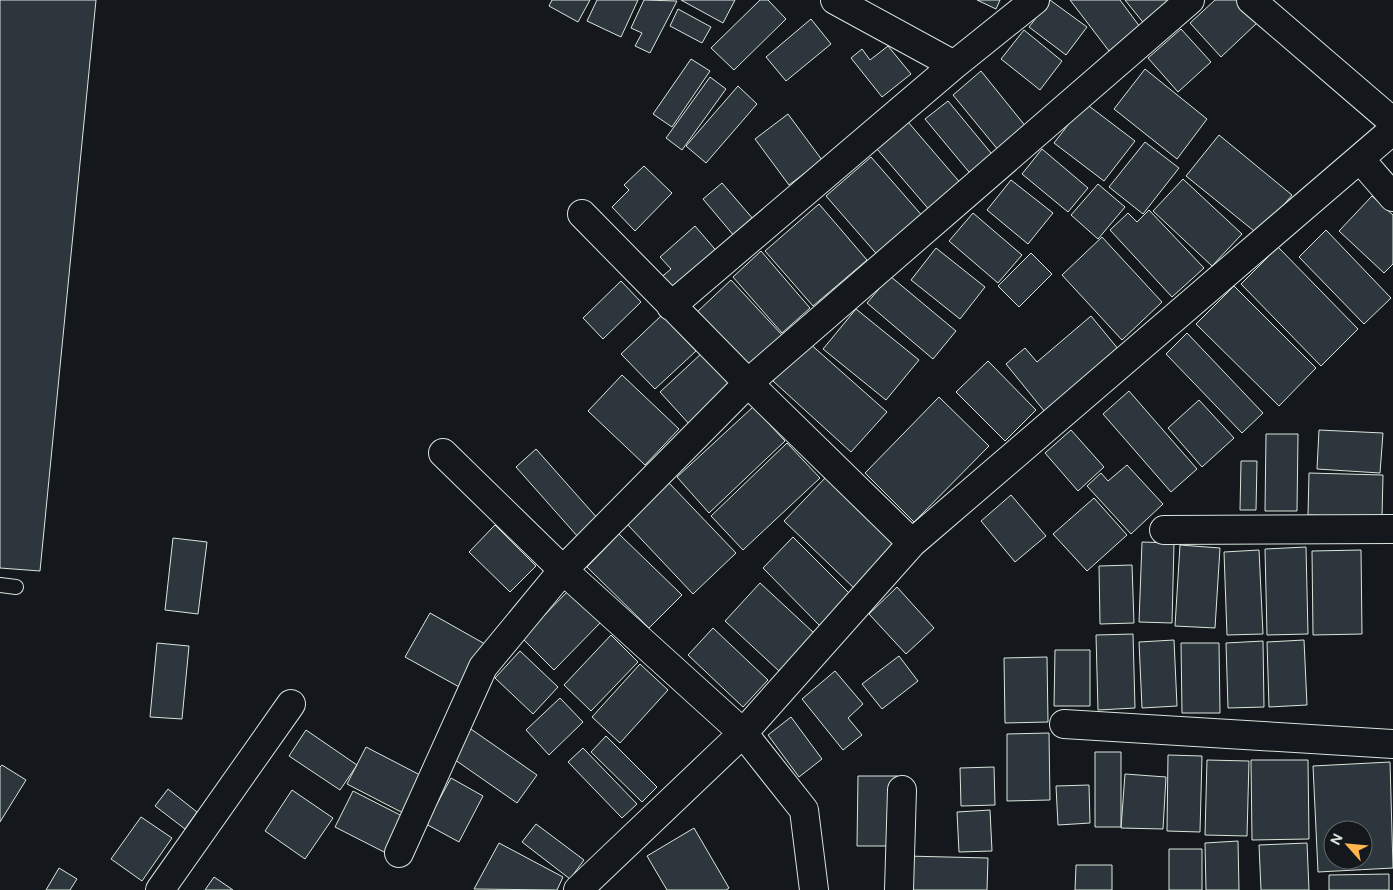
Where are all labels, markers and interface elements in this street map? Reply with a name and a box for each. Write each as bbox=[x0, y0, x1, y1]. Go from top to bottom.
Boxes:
north arrow bbox=[1323, 820, 1373, 870]
text: N bbox=[1326, 830, 1347, 848]

